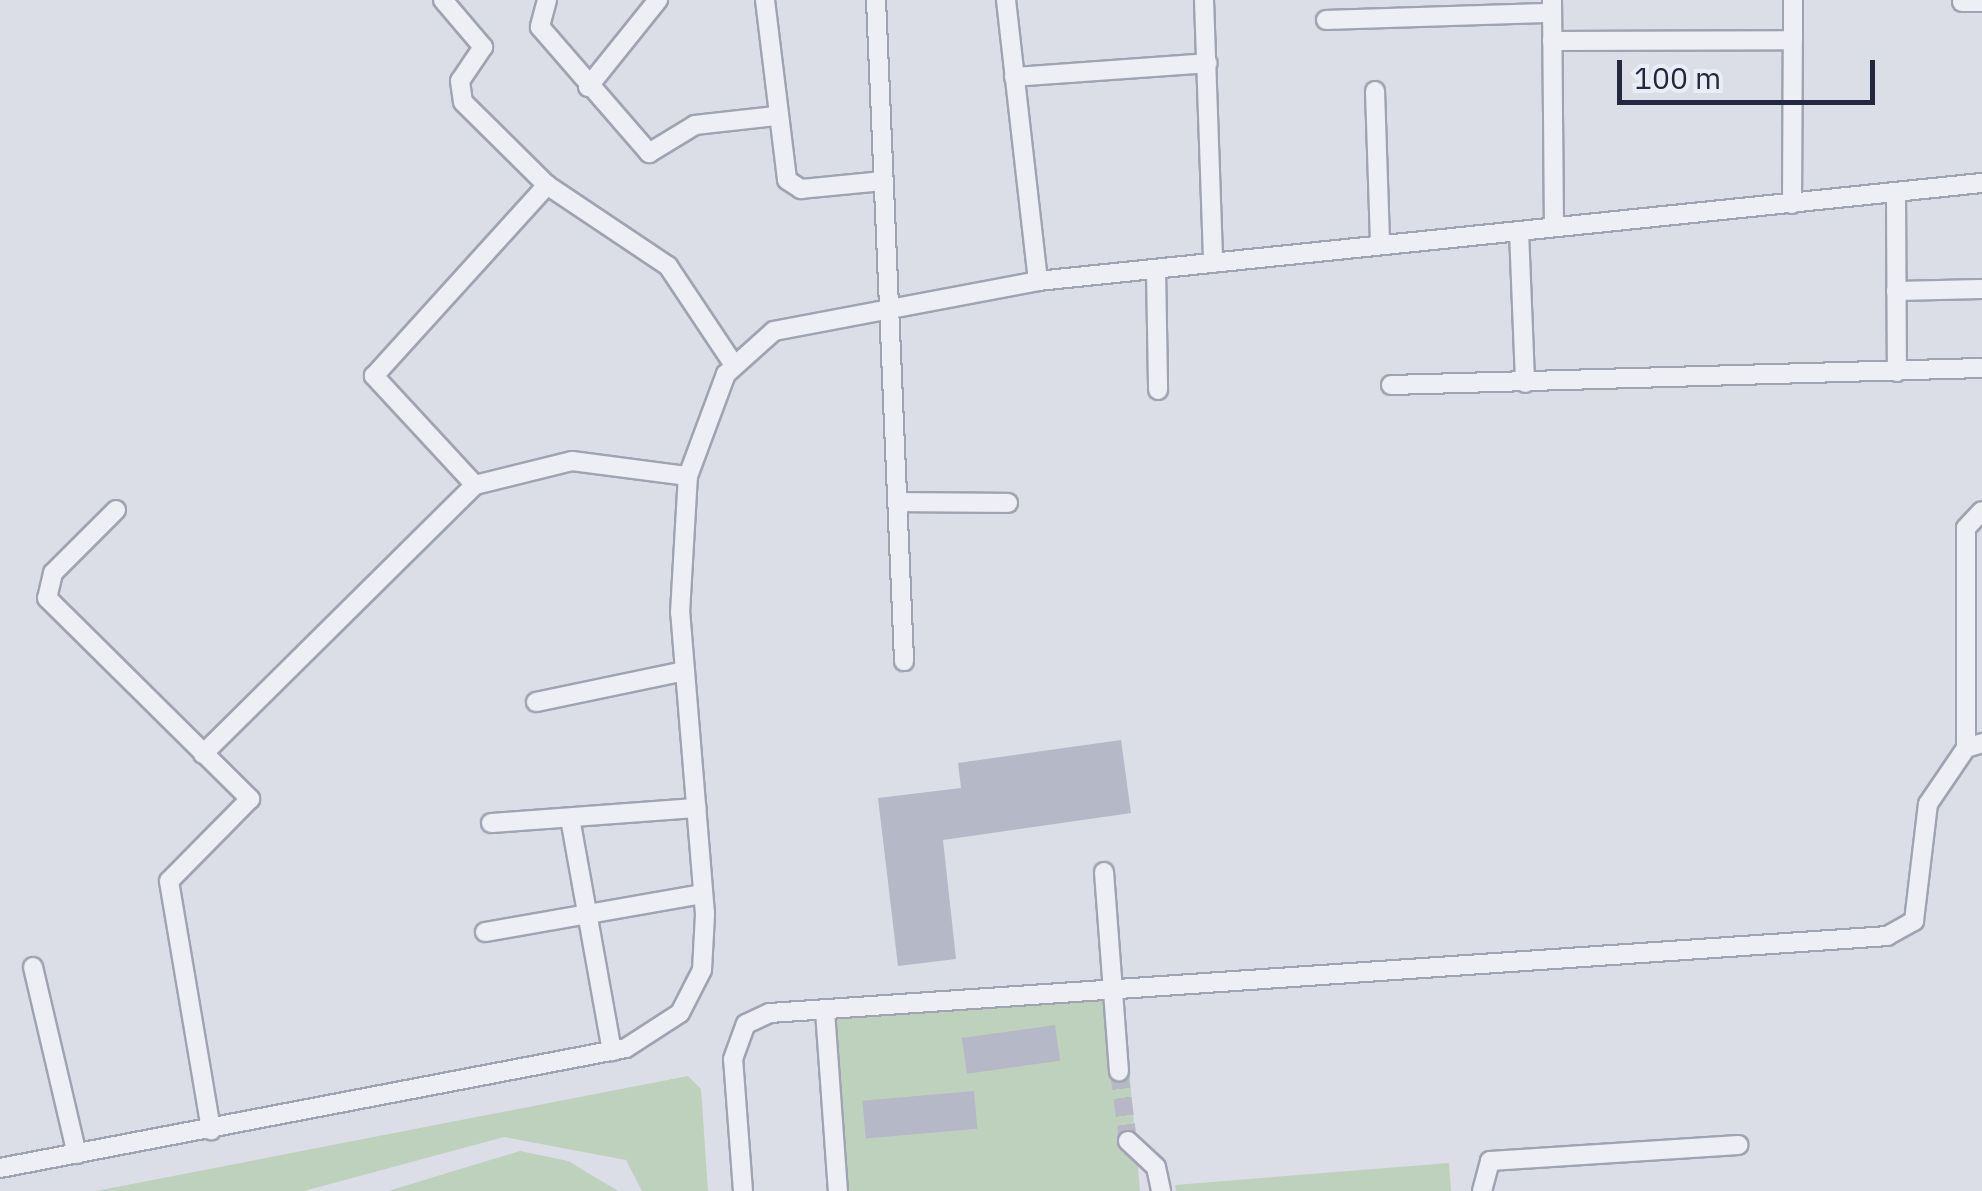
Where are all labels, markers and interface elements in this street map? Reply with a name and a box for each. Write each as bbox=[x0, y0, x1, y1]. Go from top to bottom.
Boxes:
scale bar bbox=[1622, 40, 1880, 102]
text: 100 m bbox=[1634, 58, 1721, 97]

